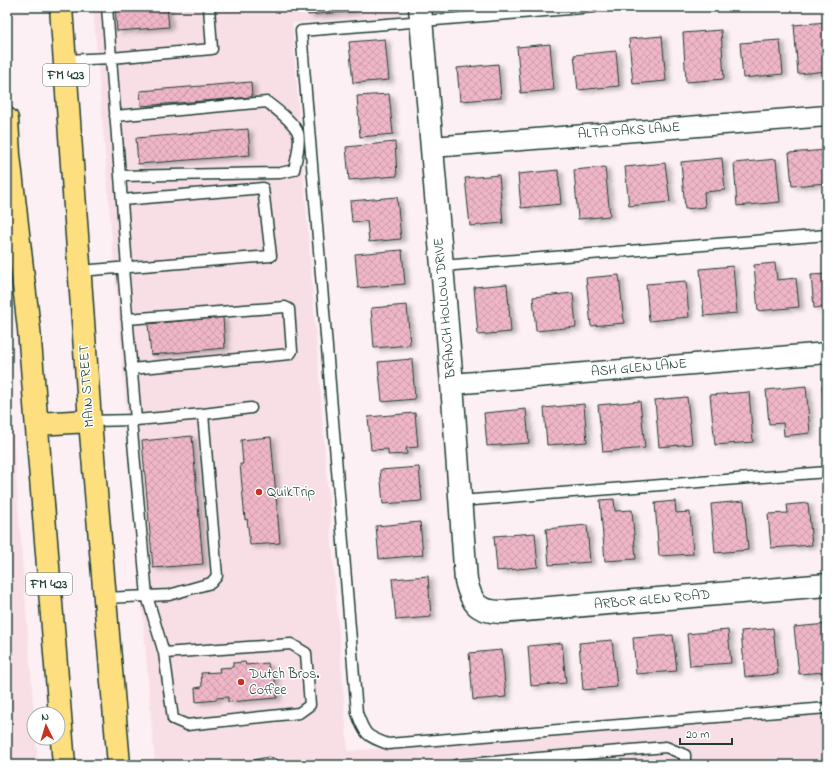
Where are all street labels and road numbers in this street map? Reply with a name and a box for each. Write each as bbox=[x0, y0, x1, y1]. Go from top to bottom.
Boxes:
road number: FM 423 bbox=[43, 64, 89, 86]
street label: ALTA OAKS LANE bbox=[577, 117, 681, 145]
street label: BRANCH HOLLOW DRIVE bbox=[428, 237, 462, 380]
street label: MAIN STREET bbox=[74, 344, 100, 428]
street label: ASH GLEN LANE bbox=[590, 353, 688, 383]
road number: FM 423 bbox=[26, 573, 72, 595]
street label: ARBOR GLEN ROAD bbox=[593, 584, 711, 616]

